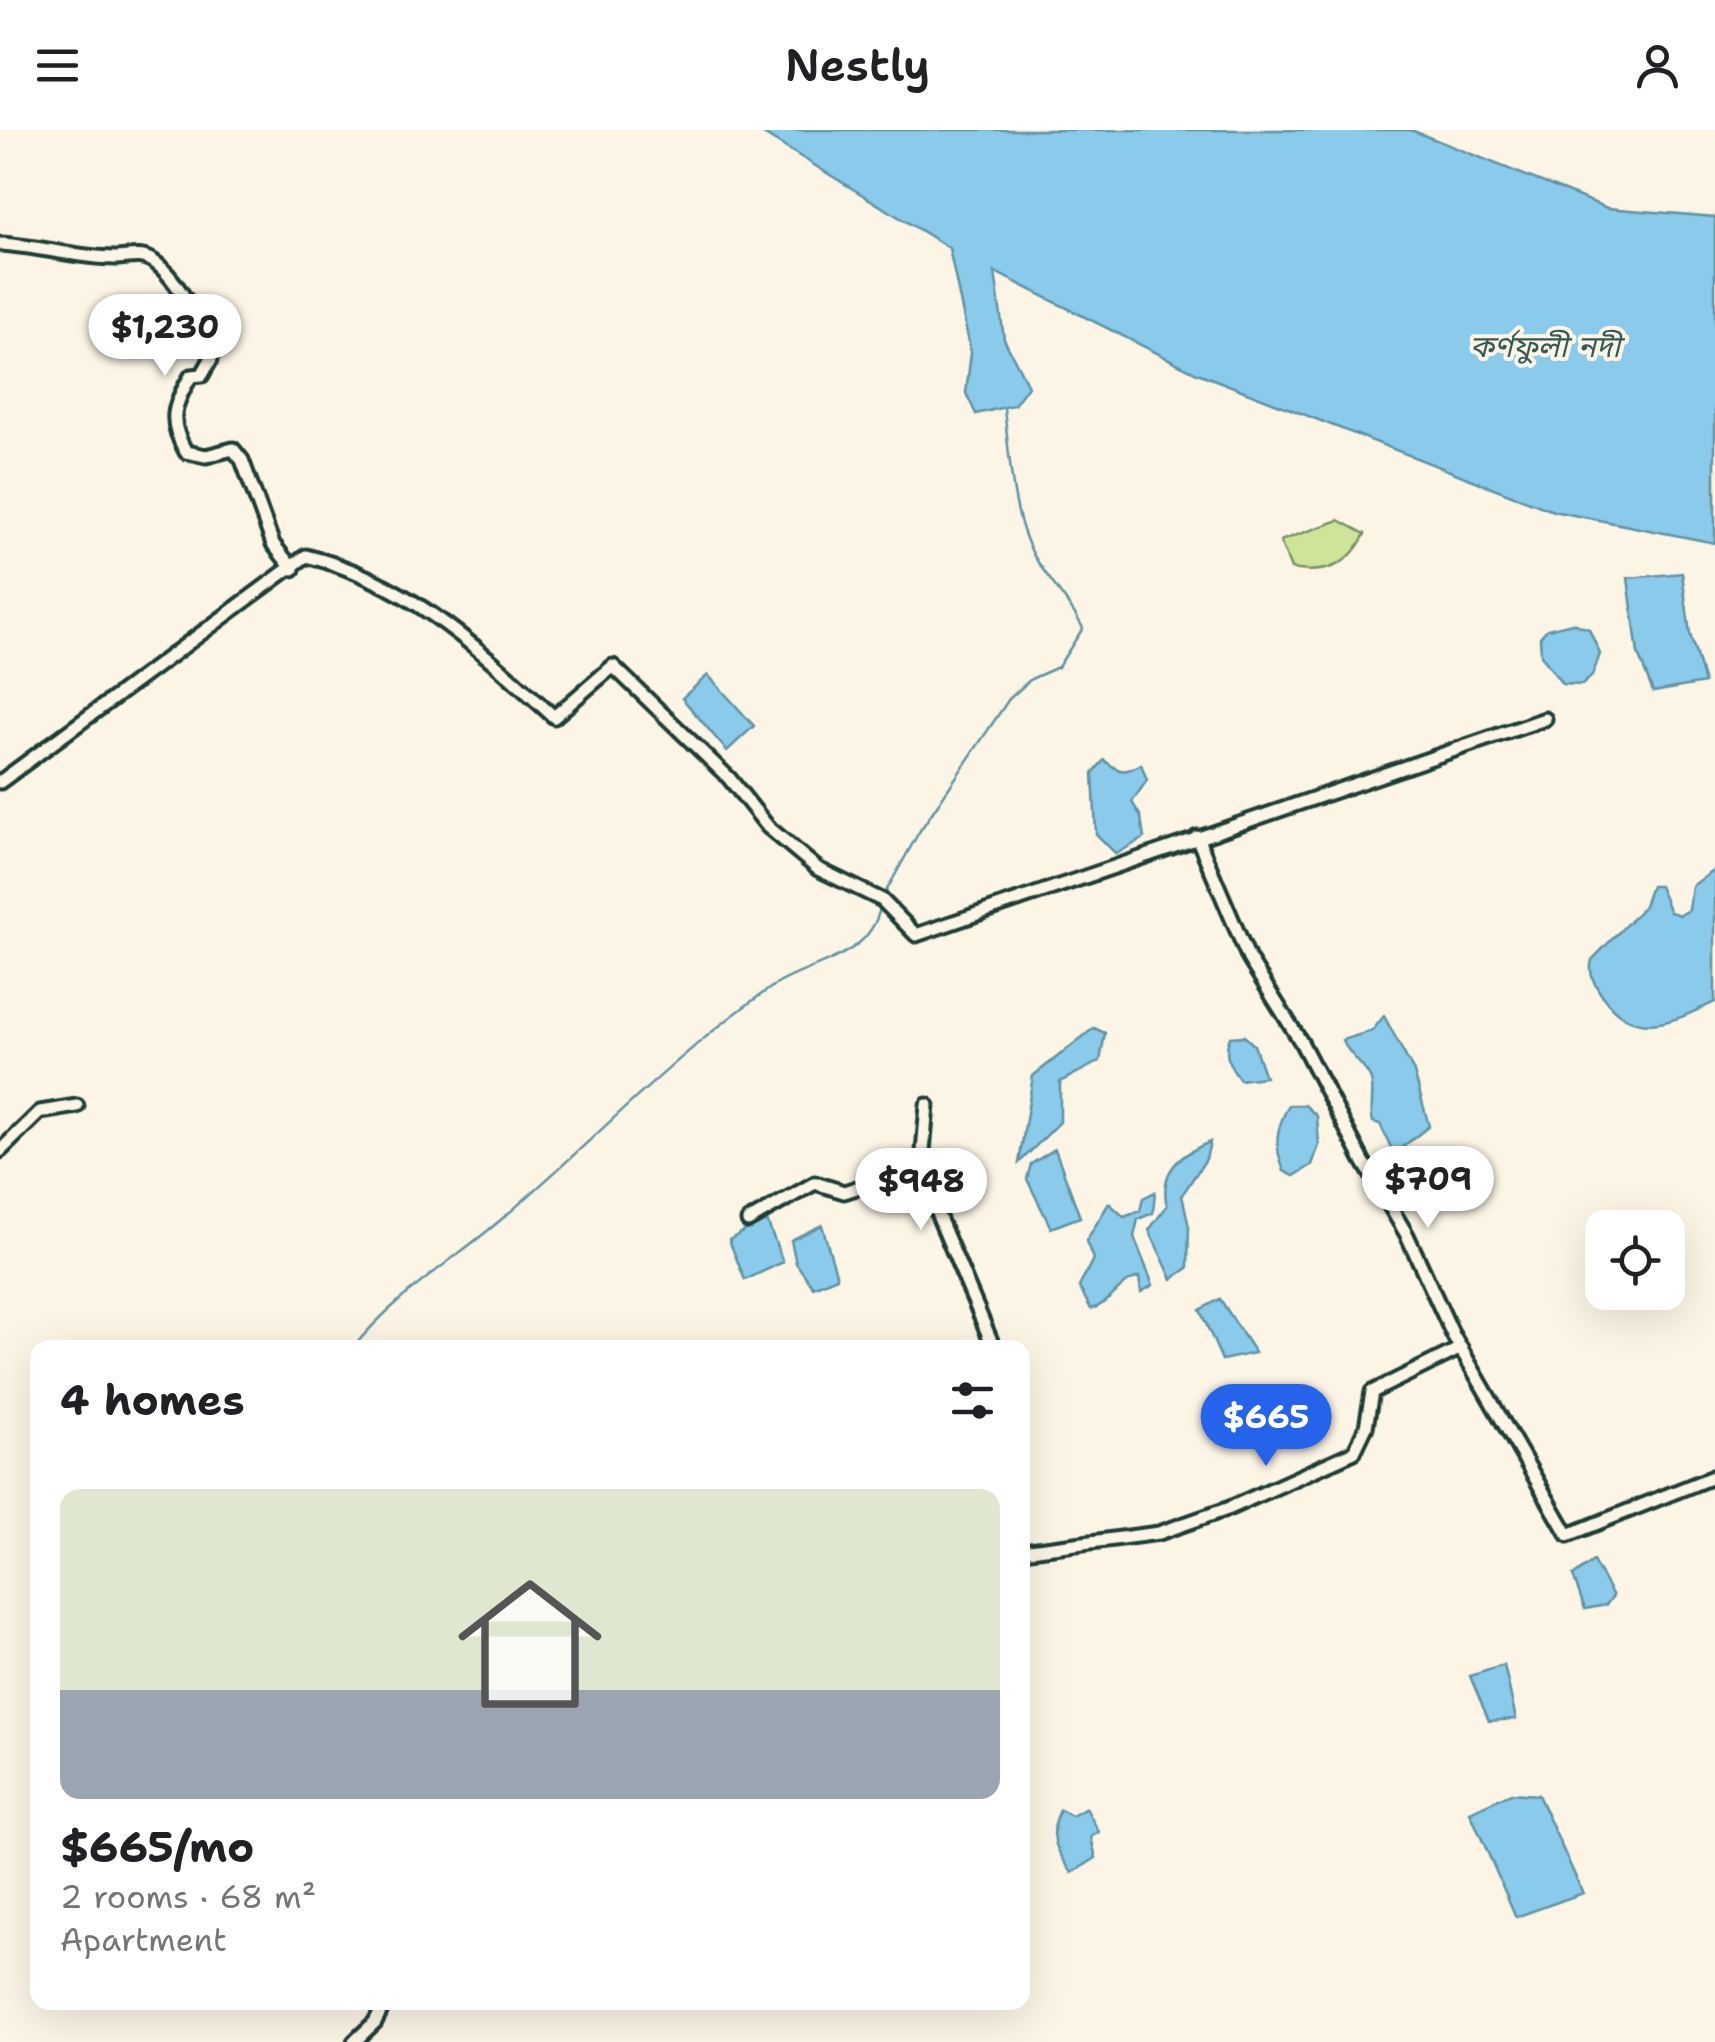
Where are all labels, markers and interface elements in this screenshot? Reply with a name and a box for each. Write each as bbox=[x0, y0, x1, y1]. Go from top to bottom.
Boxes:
text: Nestly bbox=[785, 35, 930, 95]
icon: menu bbox=[30, 38, 85, 93]
icon: person bbox=[1630, 38, 1685, 93]
pin: $1,230 bbox=[84, 294, 246, 379]
text: $1,230 bbox=[110, 305, 220, 348]
water label: কর্ণফুলী নদী bbox=[1470, 326, 1625, 367]
pin: $709 bbox=[1369, 1146, 1487, 1231]
pin: $948 bbox=[862, 1148, 980, 1233]
text: $709 bbox=[1384, 1157, 1472, 1200]
text: $948 bbox=[877, 1159, 965, 1202]
map controls bbox=[1585, 1210, 1685, 1310]
button: locate bbox=[1585, 1210, 1685, 1310]
text: 4 homes bbox=[60, 1372, 245, 1428]
icon: filters bbox=[945, 1373, 1000, 1428]
pin: $665 bbox=[1207, 1384, 1325, 1469]
text: $665 bbox=[1223, 1395, 1309, 1438]
icon: home bbox=[440, 1554, 620, 1734]
text: $665/mo bbox=[60, 1819, 254, 1875]
text: 2 rooms · 68 m² bbox=[60, 1875, 316, 1918]
text: Apartment bbox=[60, 1918, 227, 1961]

